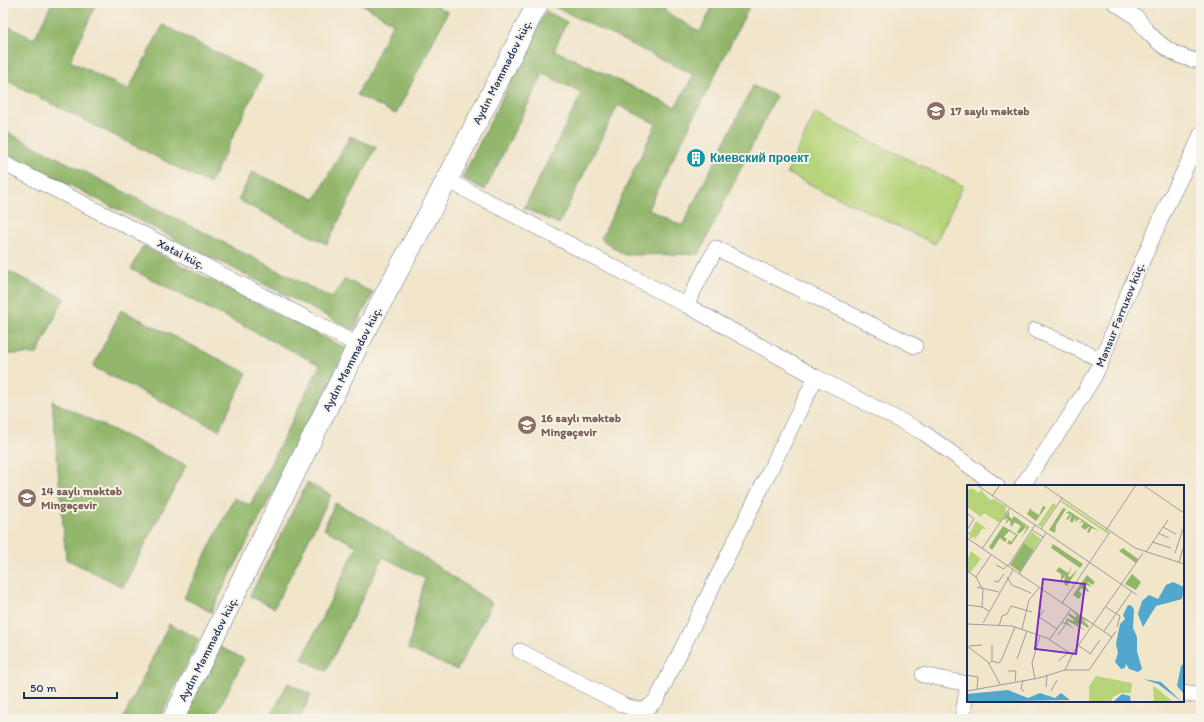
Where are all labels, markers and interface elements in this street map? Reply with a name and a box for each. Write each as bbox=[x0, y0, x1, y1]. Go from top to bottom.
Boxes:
street label: Aydın Məmmədov küç. bbox=[469, 17, 535, 127]
school or university icon: 17 saylı məktəb bbox=[925, 100, 947, 122]
place label: 17 saylı məktəb bbox=[950, 104, 1030, 119]
building icon: Киевский проект bbox=[685, 147, 707, 169]
place label: Киевский проект bbox=[710, 151, 809, 165]
street label: Xətai küç. bbox=[155, 236, 207, 272]
street label: Mənsur Fərruxov küç. bbox=[1093, 261, 1147, 369]
street label: Aydın Məmmədov küç. bbox=[319, 304, 385, 414]
place label: 16 saylı məktəb Mingəçevir bbox=[541, 411, 621, 440]
school or university icon: 16 saylı məktəb Mingəçevir bbox=[516, 414, 538, 436]
place label: 14 saylı məktəb Mingəçevir bbox=[41, 484, 122, 513]
inset map bbox=[967, 485, 1184, 702]
school or university icon: 14 saylı məktəb Mingəçevir bbox=[16, 487, 38, 509]
street label: Aydın Məmmədov küç. bbox=[175, 594, 241, 704]
scale bar bbox=[24, 674, 117, 700]
text: 50 m bbox=[30, 681, 56, 695]

